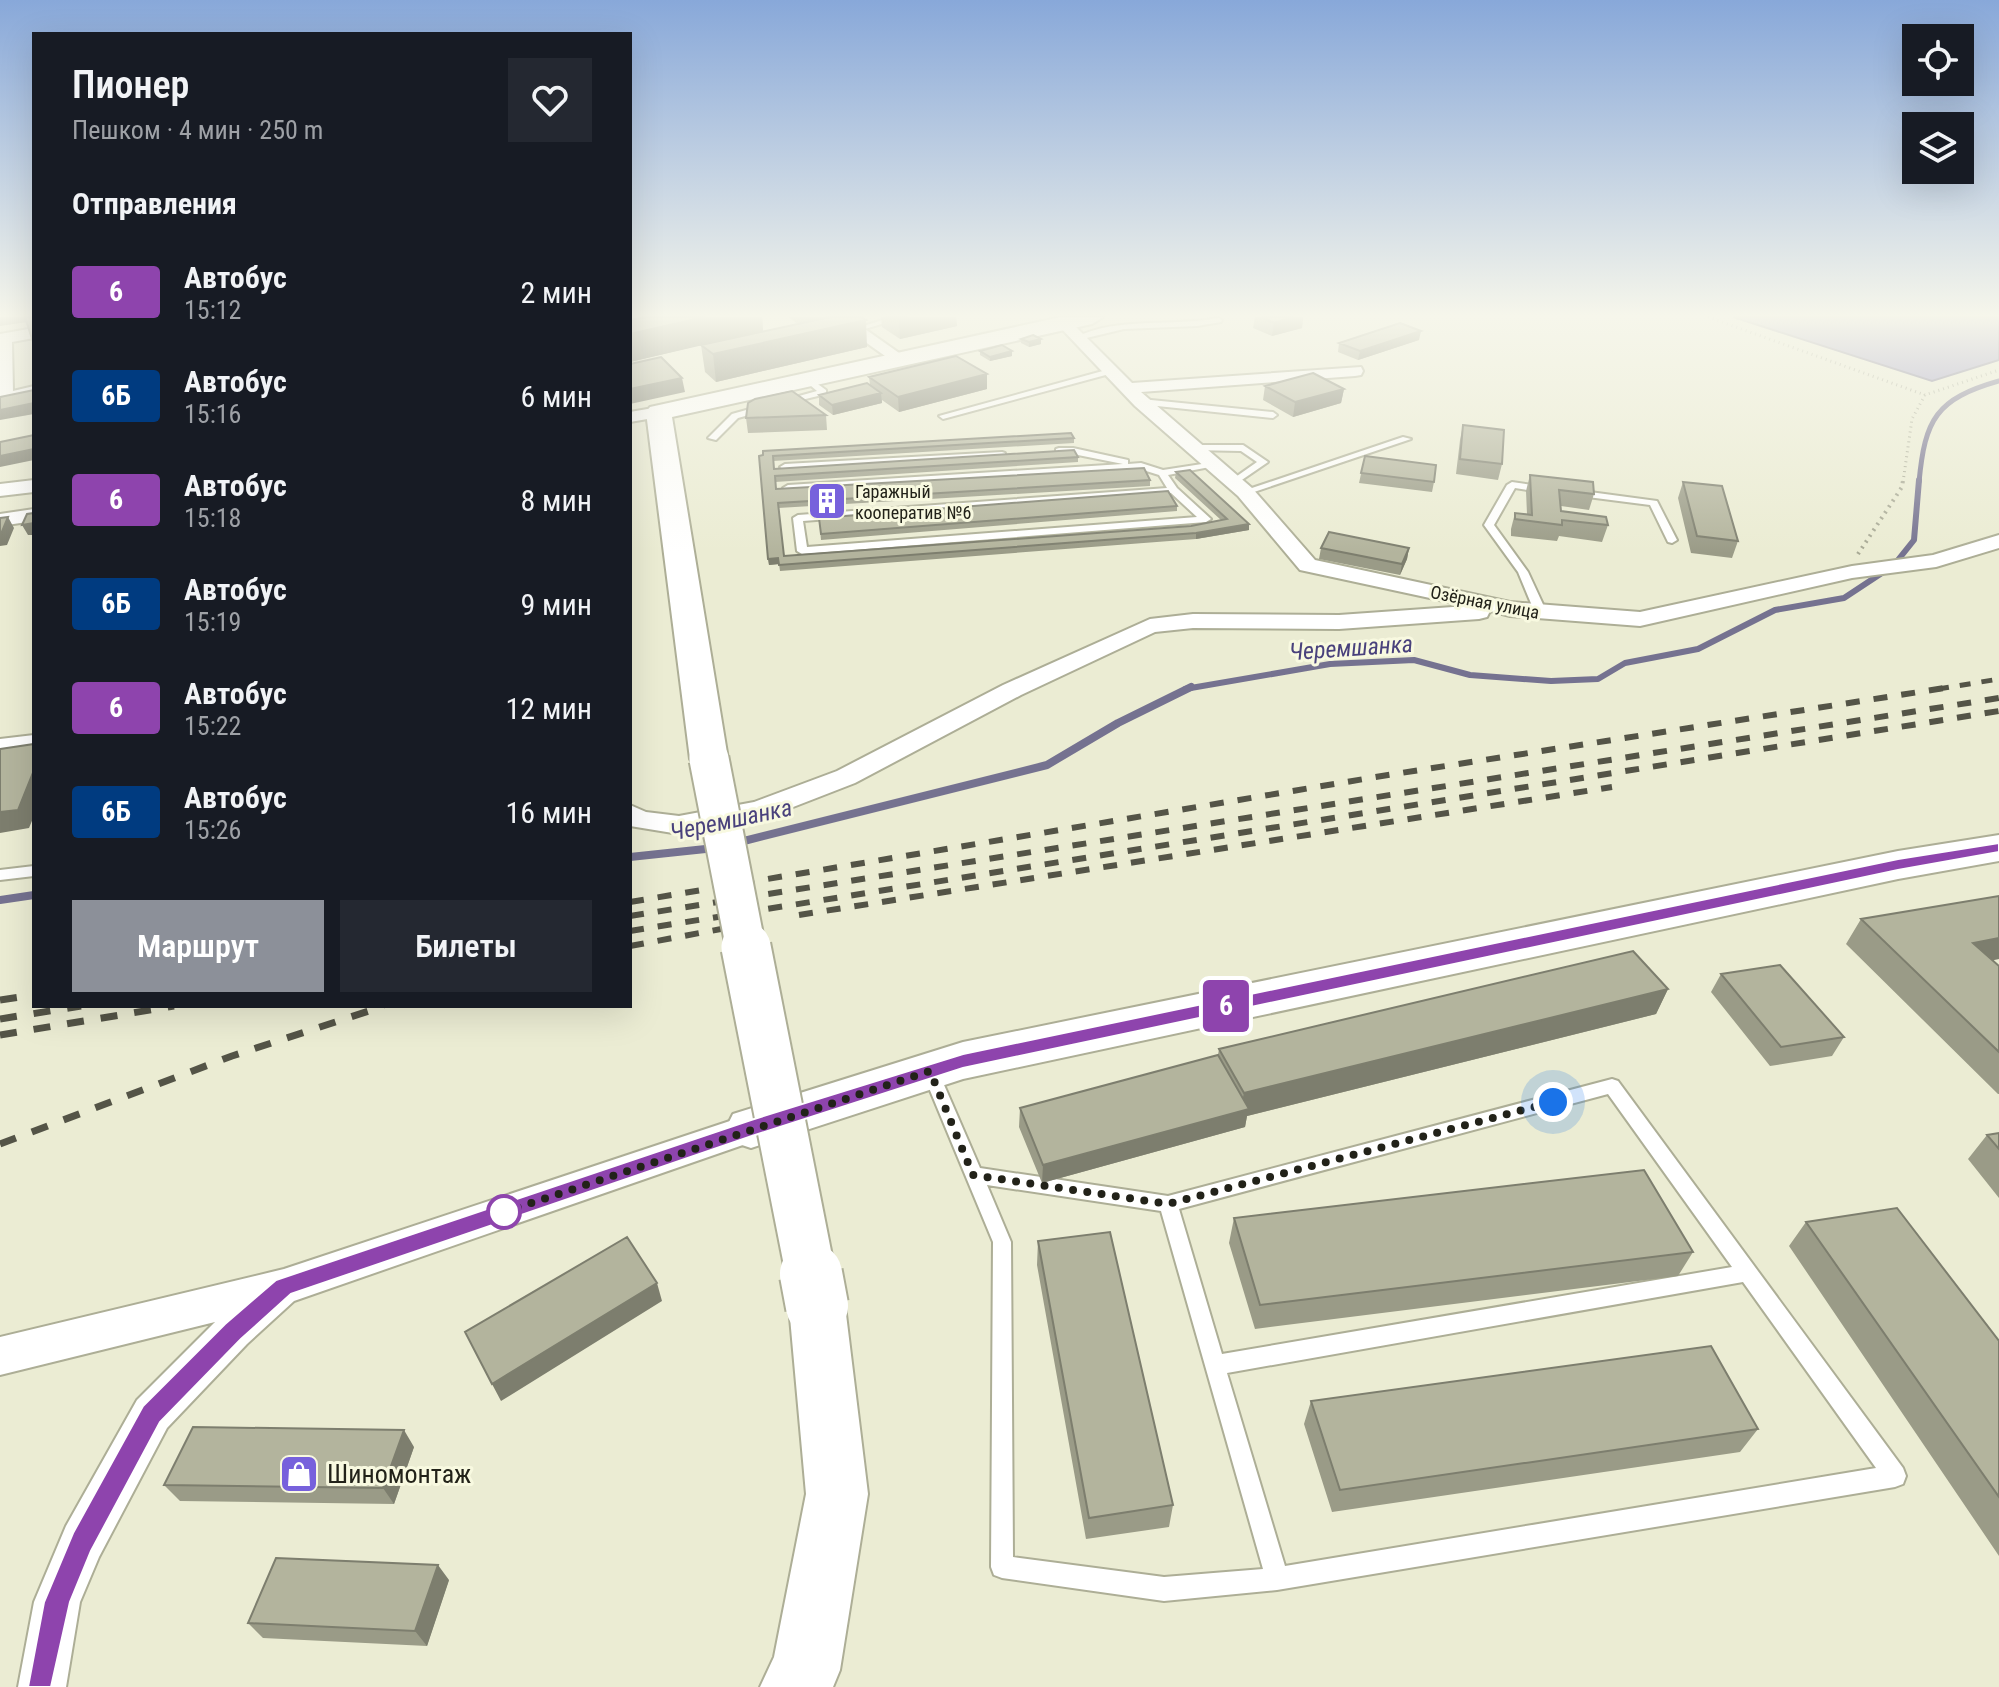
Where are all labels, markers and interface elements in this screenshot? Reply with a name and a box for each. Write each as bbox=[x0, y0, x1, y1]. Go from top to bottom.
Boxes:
map controls bbox=[1902, 24, 1974, 184]
button: locate bbox=[1902, 24, 1974, 96]
button: heart bbox=[508, 58, 592, 142]
text: Пионер bbox=[72, 63, 189, 107]
button: layers bbox=[1902, 112, 1974, 184]
text: Пешком · 4 мин · 250 m bbox=[72, 115, 323, 145]
text: Отправления bbox=[72, 186, 237, 221]
text: Автобус bbox=[184, 260, 287, 295]
text: 6 bbox=[109, 275, 123, 308]
text: 2 мин bbox=[520, 275, 592, 310]
text: 15:12 bbox=[184, 295, 241, 325]
text: Автобус bbox=[184, 364, 287, 399]
text: 6Б bbox=[101, 379, 131, 412]
text: 6 мин bbox=[520, 379, 592, 414]
text: 15:16 bbox=[184, 399, 241, 429]
text: Автобус bbox=[184, 468, 287, 503]
building icon: Гаражный кооператив №6 bbox=[806, 480, 848, 522]
place label: Гаражный кооператив №6 bbox=[855, 481, 971, 523]
text: 6 bbox=[109, 483, 123, 516]
text: 8 мин bbox=[520, 483, 592, 518]
text: 15:18 bbox=[184, 503, 241, 533]
text: Автобус bbox=[184, 572, 287, 607]
street label: Озёрная улица bbox=[1429, 581, 1541, 623]
text: 6Б bbox=[101, 587, 131, 620]
text: 9 мин bbox=[520, 587, 592, 622]
text: 15:19 bbox=[184, 607, 241, 637]
water label: Черемшанка bbox=[1288, 630, 1414, 666]
text: Автобус bbox=[184, 676, 287, 711]
text: 6 bbox=[109, 691, 123, 724]
text: 12 мин bbox=[506, 691, 592, 726]
text: 15:22 bbox=[184, 711, 241, 741]
text: Автобус bbox=[184, 780, 287, 815]
water label: Черемшанка bbox=[667, 793, 795, 847]
text: 6Б bbox=[101, 795, 131, 828]
text: 16 мин bbox=[506, 795, 592, 830]
text: 15:26 bbox=[184, 815, 241, 845]
button: Маршрут bbox=[72, 900, 324, 992]
button: Билеты bbox=[340, 900, 592, 992]
line badge: 6 bbox=[1200, 980, 1252, 1032]
text: 6 bbox=[1219, 989, 1233, 1022]
your location bbox=[1533, 1082, 1573, 1122]
unlabelled marker bbox=[487, 1195, 521, 1229]
shop icon: Шиномонтаж bbox=[278, 1453, 320, 1495]
place label: Шиномонтаж bbox=[327, 1459, 471, 1489]

